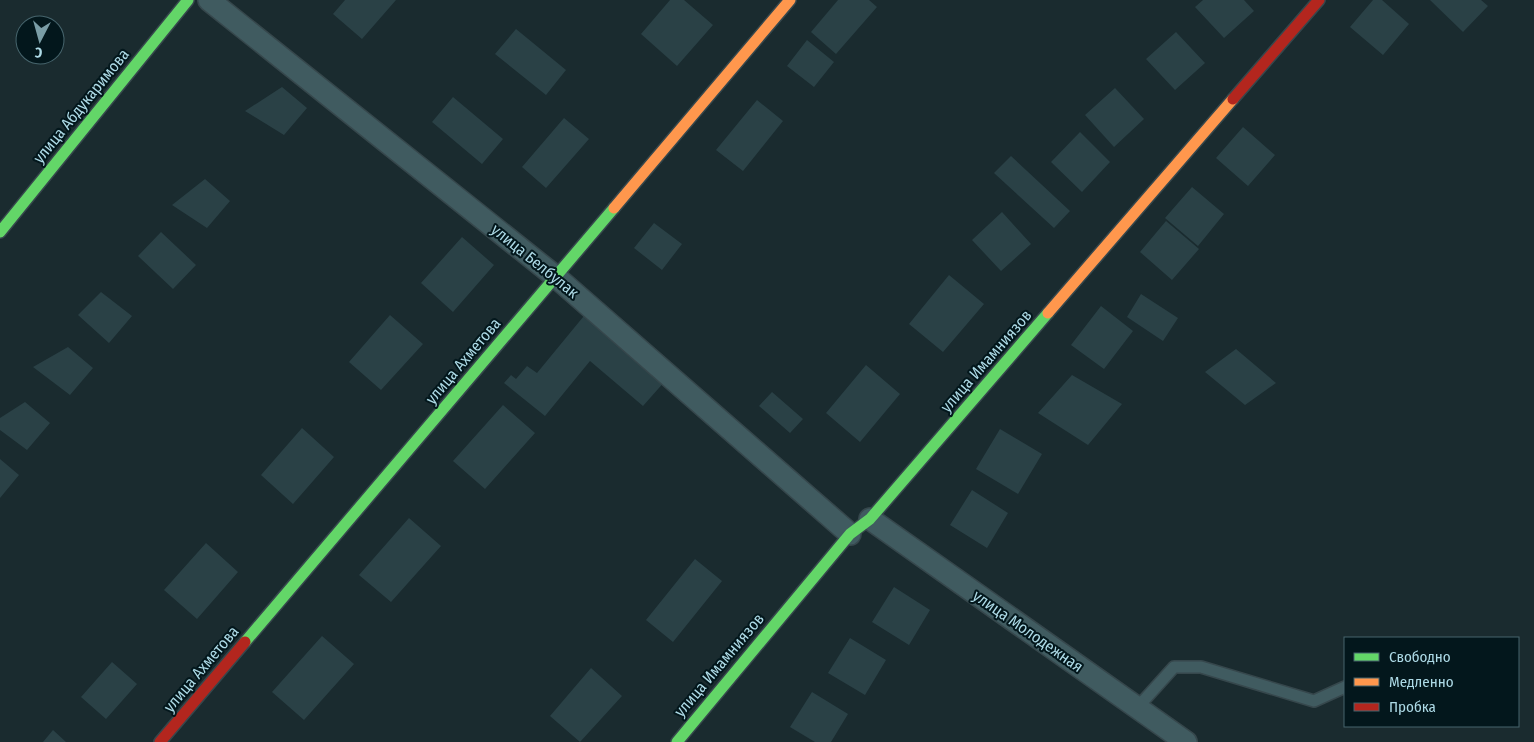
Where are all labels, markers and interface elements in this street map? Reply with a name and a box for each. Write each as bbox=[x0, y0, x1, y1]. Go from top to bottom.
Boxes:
north arrow bbox=[15, 15, 65, 65]
text: С bbox=[34, 44, 43, 61]
street label: улица Абдукаримова bbox=[29, 45, 133, 167]
street label: улица Белбулак bbox=[487, 220, 583, 302]
street label: улица Имамниязов bbox=[936, 306, 1036, 416]
street label: улица Ахметова bbox=[421, 314, 505, 408]
street label: улица Молодежная bbox=[969, 586, 1087, 676]
street label: улица Имамниязов bbox=[670, 609, 768, 721]
street label: улица Ахметова bbox=[159, 622, 243, 716]
legend bbox=[1344, 637, 1519, 727]
text: Свободно bbox=[1389, 648, 1451, 666]
text: Медленно bbox=[1389, 673, 1454, 691]
text: Пробка bbox=[1389, 698, 1436, 716]

